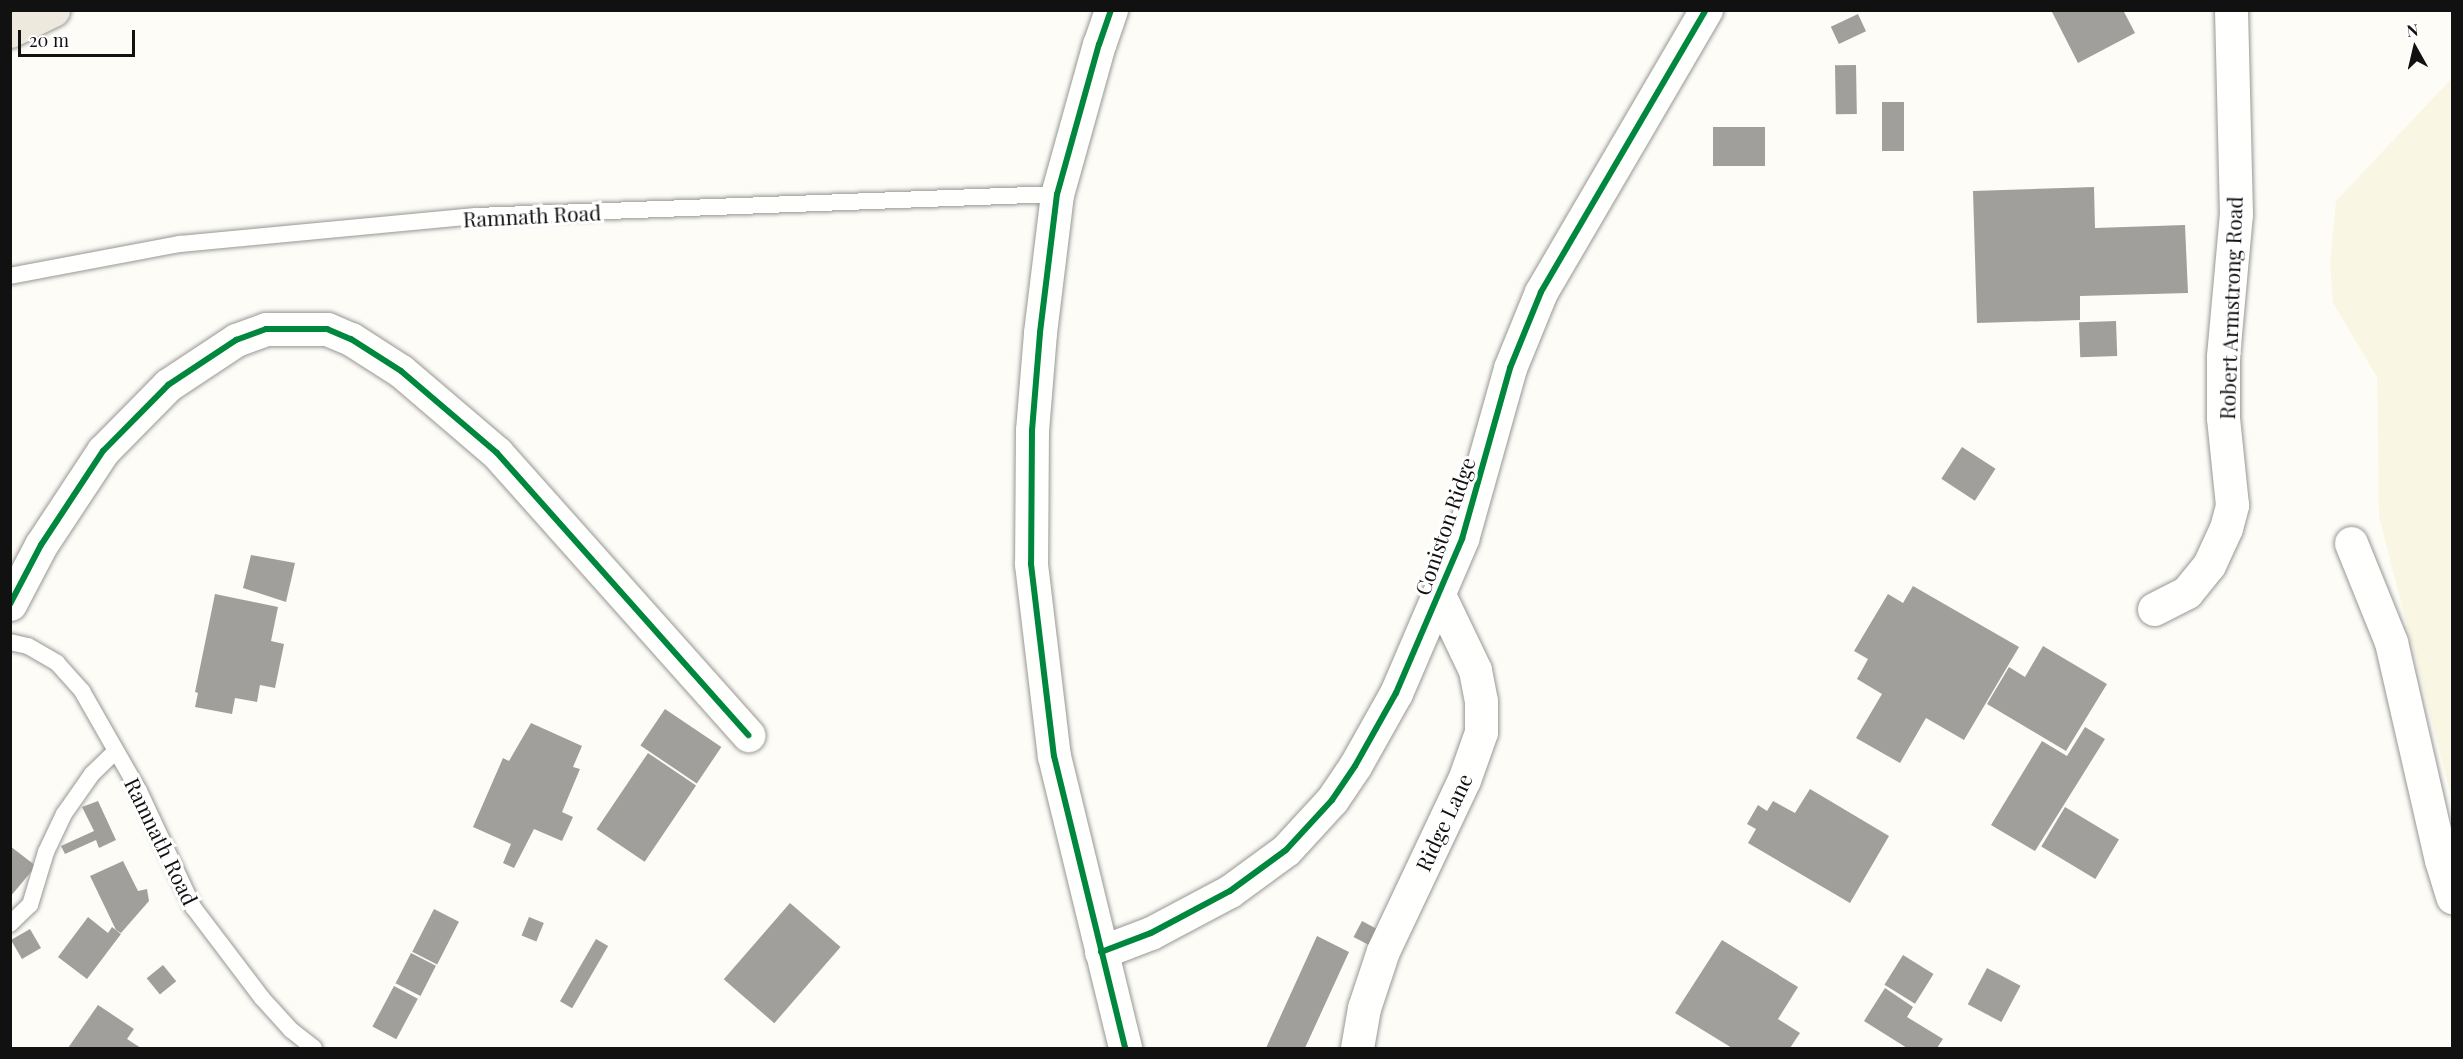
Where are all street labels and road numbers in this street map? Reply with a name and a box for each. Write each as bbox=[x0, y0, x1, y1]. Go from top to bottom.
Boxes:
street label: Robert Armstrong Road bbox=[2213, 195, 2247, 421]
street label: Ramnath Road bbox=[462, 199, 602, 231]
street label: Coniston Ridge bbox=[1409, 454, 1479, 598]
street label: Ridge Lane bbox=[1409, 769, 1477, 875]
street label: Ramnath Road bbox=[120, 773, 204, 909]

